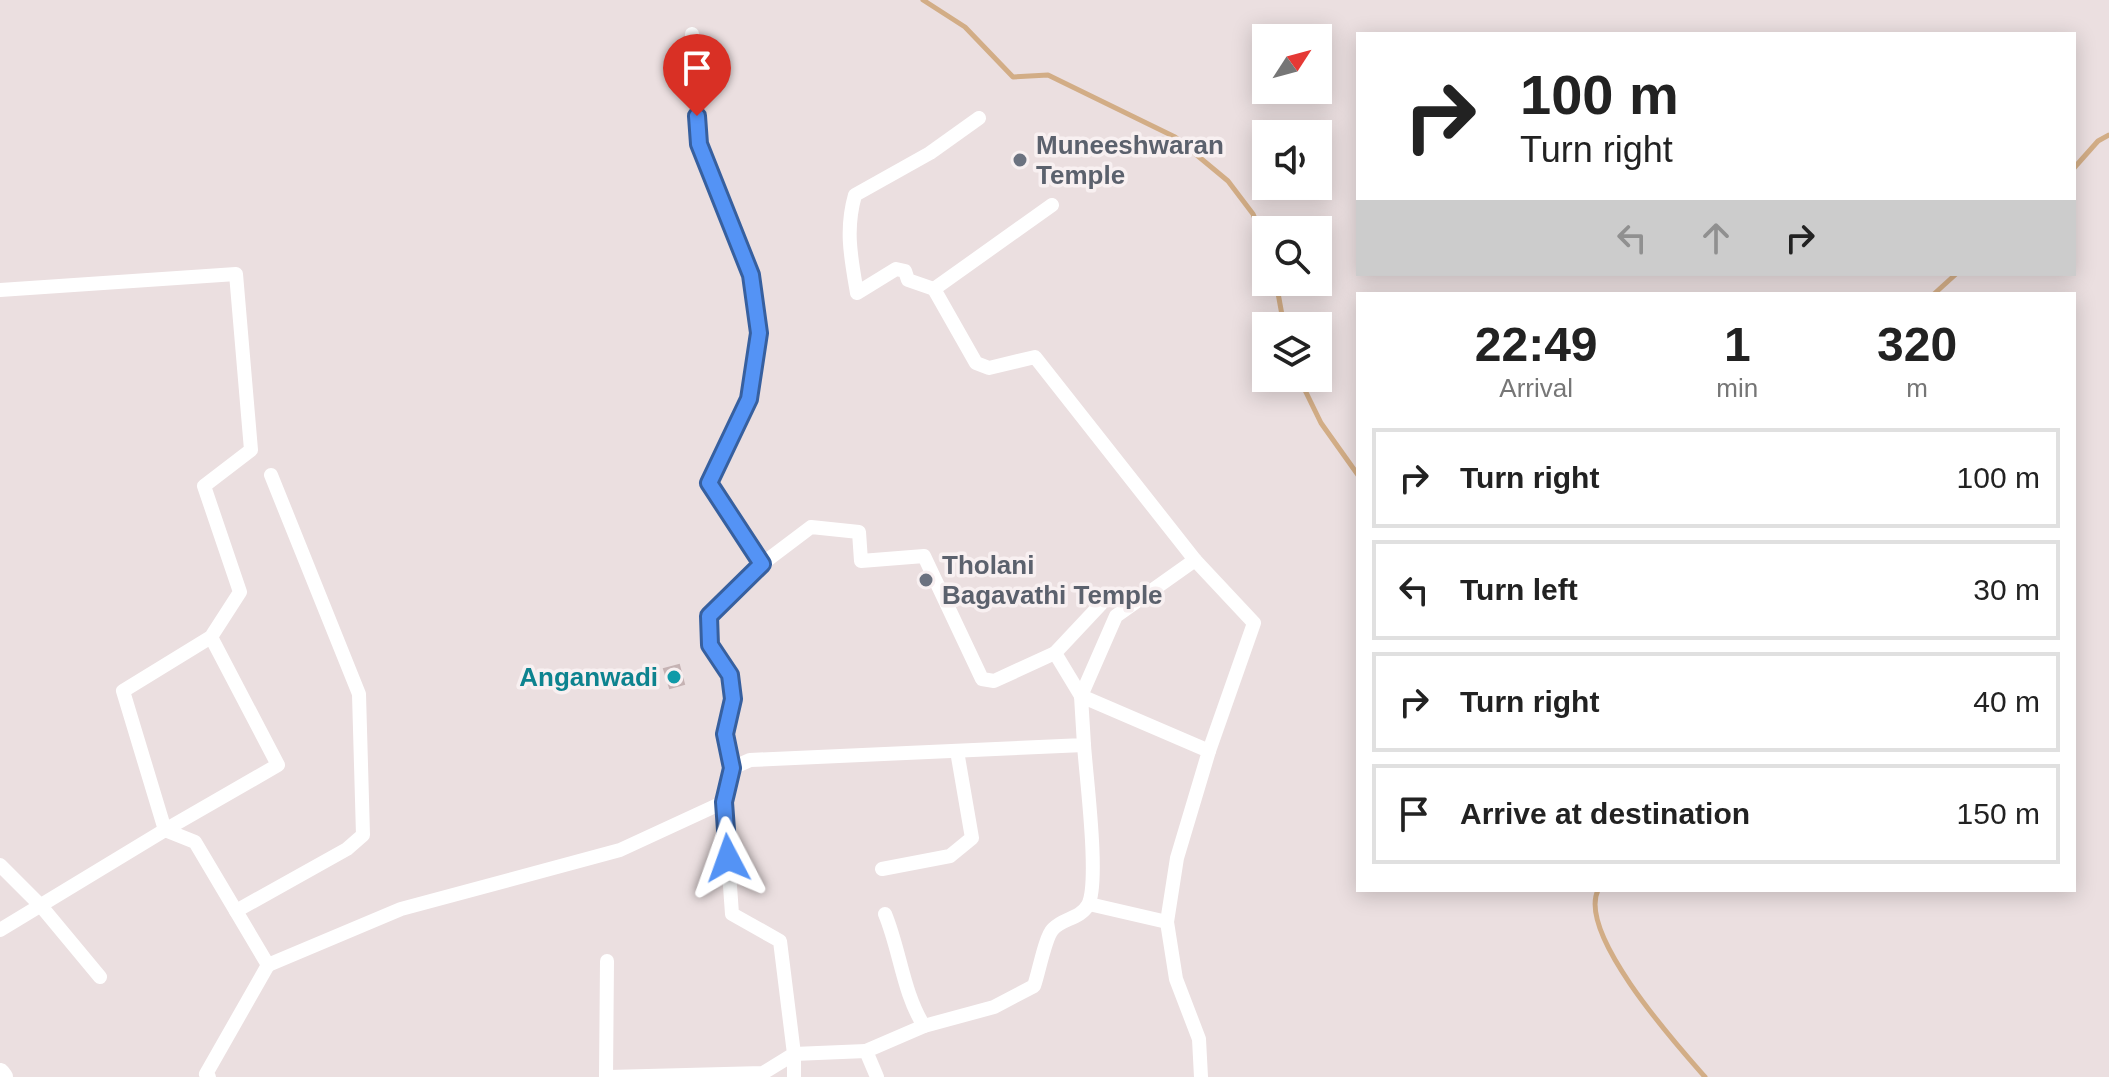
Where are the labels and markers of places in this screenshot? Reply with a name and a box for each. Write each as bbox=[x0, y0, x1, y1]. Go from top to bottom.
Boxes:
pin bbox=[663, 34, 731, 116]
place label: Muneeshwaran Temple bbox=[1036, 130, 1224, 190]
marker: Muneeshwaran Temple bbox=[1011, 151, 1029, 169]
place label: Tholani Bagavathi Temple bbox=[942, 550, 1163, 610]
marker: Tholani Bagavathi Temple bbox=[917, 571, 935, 589]
place label: Anganwadi bbox=[519, 662, 658, 692]
marker: Anganwadi bbox=[665, 668, 683, 686]

